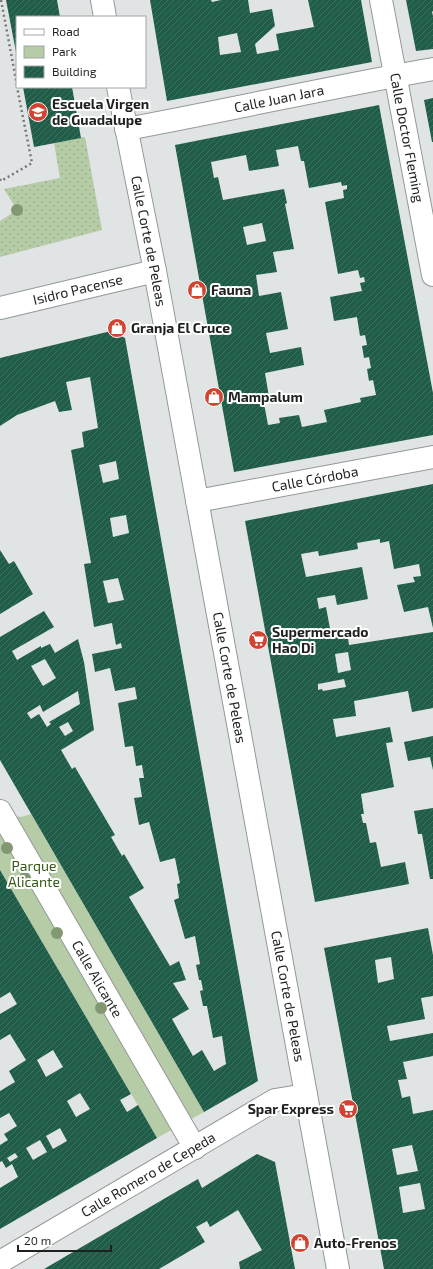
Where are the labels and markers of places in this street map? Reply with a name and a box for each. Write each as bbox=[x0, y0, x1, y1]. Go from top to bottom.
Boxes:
place label: Escuela Virgen de Guadalupe bbox=[52, 95, 149, 128]
school or university icon: Escuela Virgen de Guadalupe bbox=[27, 101, 49, 123]
shop icon: Fauna bbox=[186, 279, 208, 301]
place label: Fauna bbox=[211, 281, 251, 298]
shop icon: Granja El Cruce bbox=[106, 317, 128, 339]
place label: Granja El Cruce bbox=[131, 319, 230, 336]
shop icon: Mampalum bbox=[203, 386, 225, 408]
place label: Mampalum bbox=[228, 388, 303, 405]
place label: Supermercado Hao Di bbox=[272, 623, 369, 656]
supermarket icon: Supermercado Hao Di bbox=[247, 629, 269, 651]
supermarket icon: Spar Express bbox=[337, 1098, 359, 1120]
place label: Spar Express bbox=[248, 1100, 334, 1117]
shop icon: Auto-Frenos bbox=[289, 1232, 311, 1254]
place label: Auto-Frenos bbox=[314, 1234, 397, 1251]

